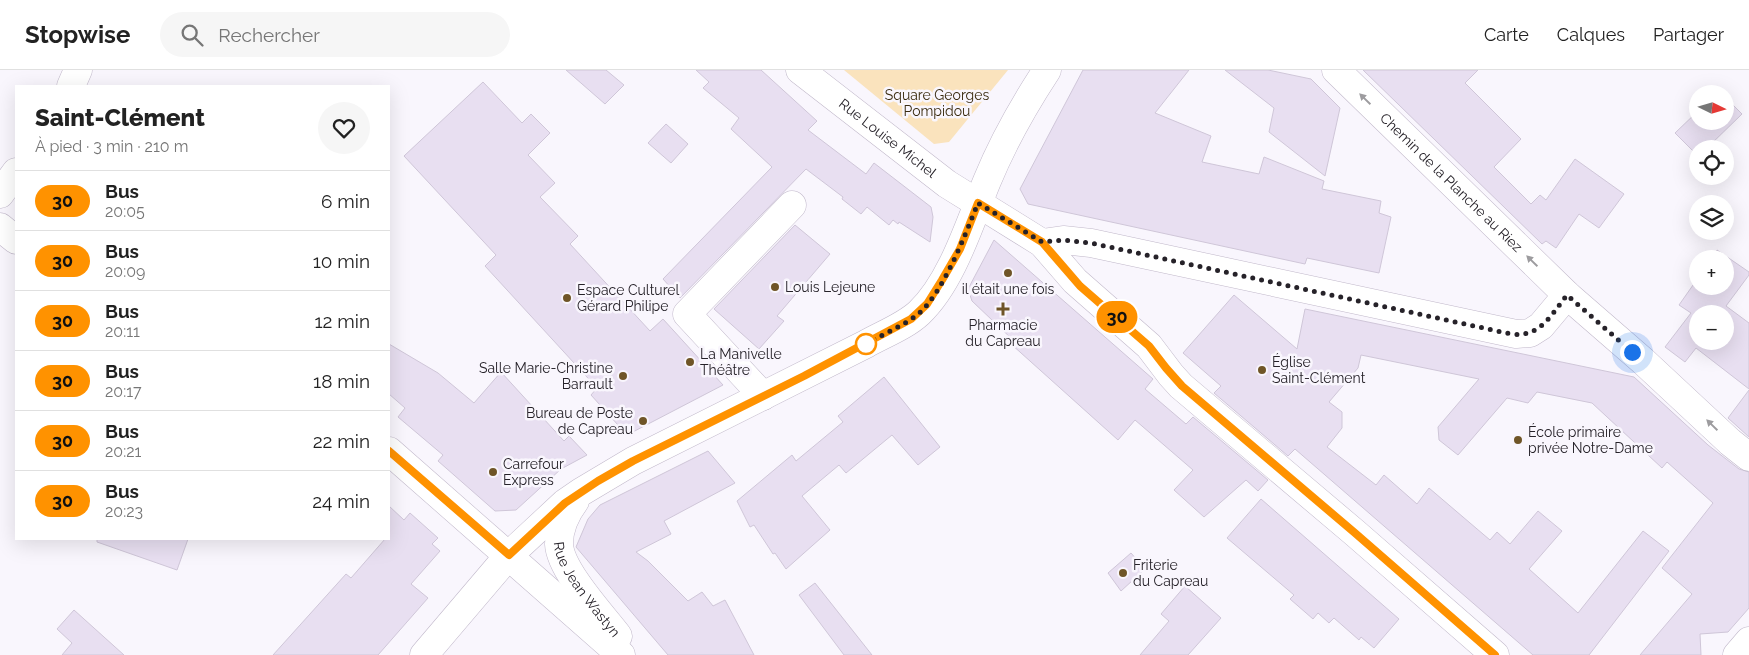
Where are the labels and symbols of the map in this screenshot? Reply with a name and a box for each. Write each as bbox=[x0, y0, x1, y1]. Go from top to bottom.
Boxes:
north arrow bbox=[1689, 85, 1734, 130]
park label: Square Georges Pompidou bbox=[885, 87, 989, 119]
one-way arrow bbox=[1360, 93, 1372, 105]
street label: Rue Louise Michel bbox=[836, 95, 940, 181]
street label: Chemin de la Planche au Riez bbox=[1377, 110, 1526, 255]
one-way arrow bbox=[1526, 255, 1538, 267]
marker: il était une fois bbox=[1002, 267, 1014, 279]
place label: Louis Lejeune bbox=[785, 279, 875, 295]
marker: Louis Lejeune bbox=[769, 281, 781, 293]
place label: il était une fois bbox=[962, 281, 1055, 297]
place label: Espace Culturel Gérard Philipe bbox=[577, 282, 680, 314]
marker: Espace Culturel Gérard Philipe bbox=[561, 292, 573, 304]
line badge: 30 bbox=[1094, 301, 1140, 333]
marker: Pharmacie du Capreau bbox=[997, 303, 1009, 315]
place label: Pharmacie du Capreau bbox=[965, 317, 1041, 349]
unlabelled marker bbox=[855, 333, 877, 355]
your location bbox=[1620, 340, 1645, 365]
place label: La Manivelle Théâtre bbox=[700, 346, 782, 378]
place label: Église Saint-Clément bbox=[1272, 353, 1366, 386]
marker: La Manivelle Théâtre bbox=[684, 356, 696, 368]
place label: Salle Marie-Christine Barrault bbox=[479, 360, 613, 392]
marker: Église Saint-Clément bbox=[1256, 364, 1268, 376]
marker: Salle Marie-Christine Barrault bbox=[617, 370, 629, 382]
place label: Bureau de Poste de Capreau bbox=[526, 405, 633, 437]
marker: Bureau de Poste de Capreau bbox=[637, 415, 649, 427]
one-way arrow bbox=[1707, 419, 1719, 431]
place label: École primaire privée Notre-Dame bbox=[1528, 423, 1653, 456]
marker: École primaire privée Notre-Dame bbox=[1512, 434, 1524, 446]
place label: Carrefour Express bbox=[503, 456, 564, 488]
marker: Carrefour Express bbox=[487, 466, 499, 478]
street label: Rue Jean Wastyn bbox=[551, 541, 624, 640]
place label: Friterie du Capreau bbox=[1133, 557, 1208, 589]
marker: Friterie du Capreau bbox=[1117, 567, 1129, 579]

